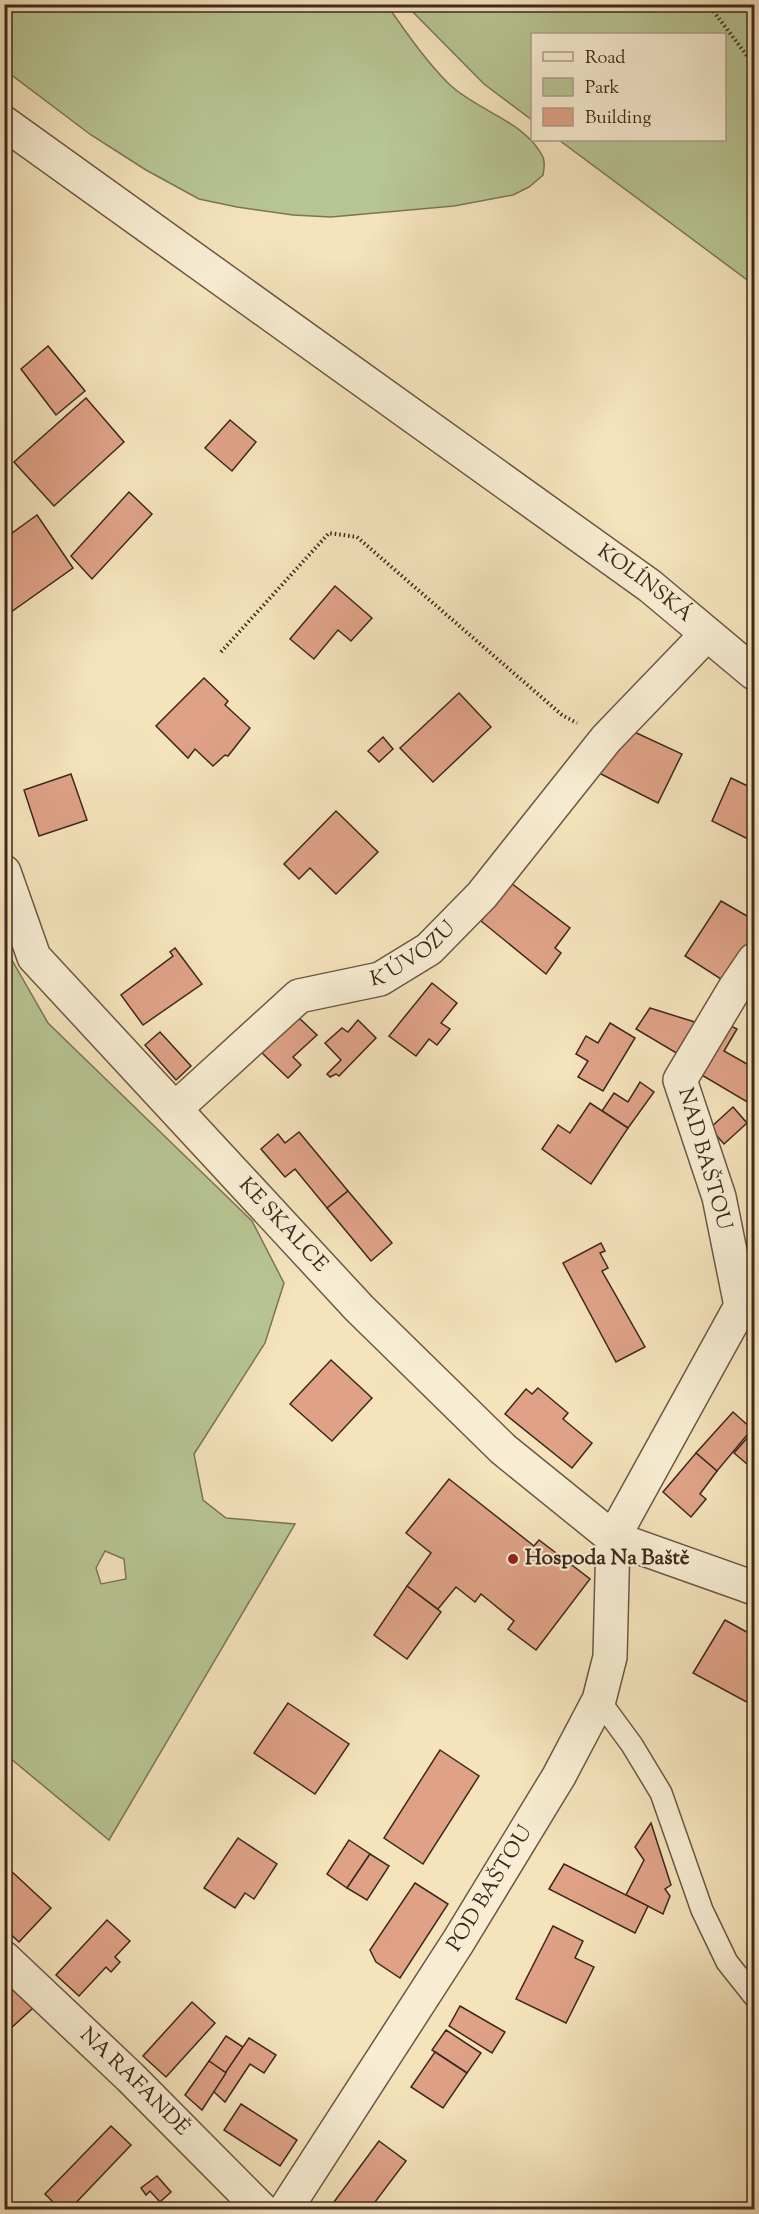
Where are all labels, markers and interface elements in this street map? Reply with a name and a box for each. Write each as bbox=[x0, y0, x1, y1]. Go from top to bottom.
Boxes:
legend bbox=[531, 33, 726, 141]
text: Road bbox=[585, 46, 625, 72]
text: Park bbox=[585, 76, 620, 102]
text: Building bbox=[585, 106, 651, 132]
street label: KOLÍNSKÁ bbox=[590, 537, 699, 630]
street label: K ÚVOZU bbox=[368, 915, 463, 996]
street label: NAD BAŠTOU bbox=[669, 1085, 739, 1233]
street label: KE SKALCE bbox=[231, 1171, 334, 1280]
place label: Hospoda Na Baště bbox=[525, 1544, 690, 1574]
marker: Hospoda Na Baště bbox=[506, 1552, 520, 1566]
street label: POD BAŠTOU bbox=[440, 1820, 540, 1958]
street label: NA RAFANDĚ bbox=[72, 2021, 196, 2144]

